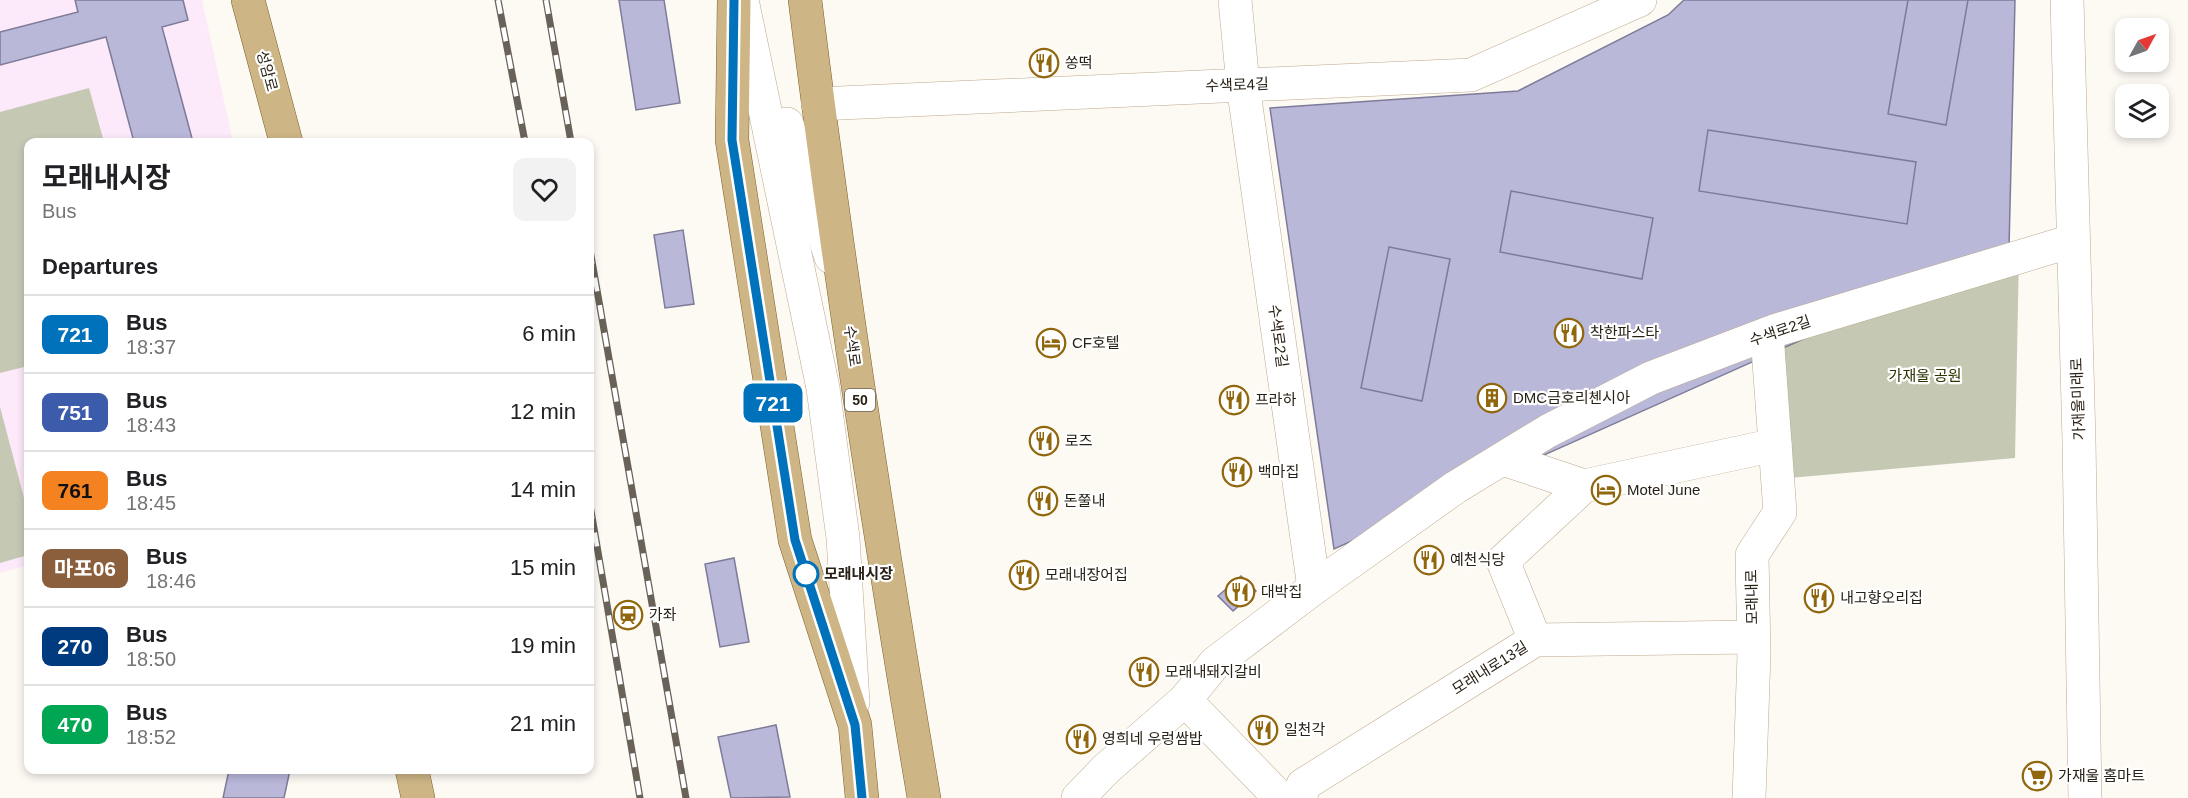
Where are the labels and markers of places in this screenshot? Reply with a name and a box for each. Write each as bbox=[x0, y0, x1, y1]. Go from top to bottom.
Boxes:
restaurant icon: 쏭떡 bbox=[1028, 47, 1060, 79]
place label: 쏭떡 bbox=[1065, 54, 1093, 71]
restaurant icon: 착한파스타 bbox=[1553, 317, 1585, 349]
place label: 착한파스타 bbox=[1590, 324, 1659, 341]
hotel icon: CF호텔 bbox=[1035, 327, 1067, 359]
place label: CF호텔 bbox=[1072, 334, 1120, 351]
building icon: DMC금호리첸시아 bbox=[1476, 382, 1508, 414]
restaurant icon: 프라하 bbox=[1218, 384, 1250, 416]
place label: DMC금호리첸시아 bbox=[1513, 389, 1630, 406]
place label: 프라하 bbox=[1255, 391, 1297, 408]
restaurant icon: 로즈 bbox=[1028, 425, 1060, 457]
place label: 로즈 bbox=[1065, 432, 1093, 449]
restaurant icon: 백마집 bbox=[1221, 456, 1253, 488]
place label: 백마집 bbox=[1258, 463, 1299, 480]
hotel icon: Motel June bbox=[1590, 474, 1622, 506]
place label: Motel June bbox=[1627, 481, 1700, 498]
restaurant icon: 돈쭐내 bbox=[1027, 485, 1059, 517]
place label: 돈쭐내 bbox=[1064, 492, 1105, 509]
restaurant icon: 예천식당 bbox=[1413, 544, 1445, 576]
place label: 예천식당 bbox=[1450, 551, 1505, 568]
restaurant icon: 모래내장어집 bbox=[1008, 559, 1040, 591]
marker: 모래내시장 bbox=[793, 561, 819, 587]
place label: 모래내시장 bbox=[824, 565, 893, 582]
place label: 모래내장어집 bbox=[1045, 566, 1128, 583]
restaurant icon: 대박집 bbox=[1224, 576, 1256, 608]
restaurant icon: 내고향오리집 bbox=[1803, 582, 1835, 614]
place label: 대박집 bbox=[1261, 583, 1302, 600]
place label: 내고향오리집 bbox=[1840, 589, 1923, 606]
station icon: 가좌 bbox=[612, 599, 644, 631]
place label: 가좌 bbox=[649, 606, 677, 623]
restaurant icon: 모래내돼지갈비 bbox=[1128, 656, 1160, 688]
place label: 모래내돼지갈비 bbox=[1165, 663, 1262, 680]
restaurant icon: 일천각 bbox=[1247, 714, 1279, 746]
place label: 일천각 bbox=[1284, 721, 1326, 738]
restaurant icon: 영희네 우렁쌈밥 bbox=[1065, 723, 1097, 755]
place label: 영희네 우렁쌈밥 bbox=[1102, 730, 1203, 747]
supermarket icon: 가재울 홈마트 bbox=[2021, 760, 2053, 792]
place label: 가재울 홈마트 bbox=[2058, 767, 2145, 784]

